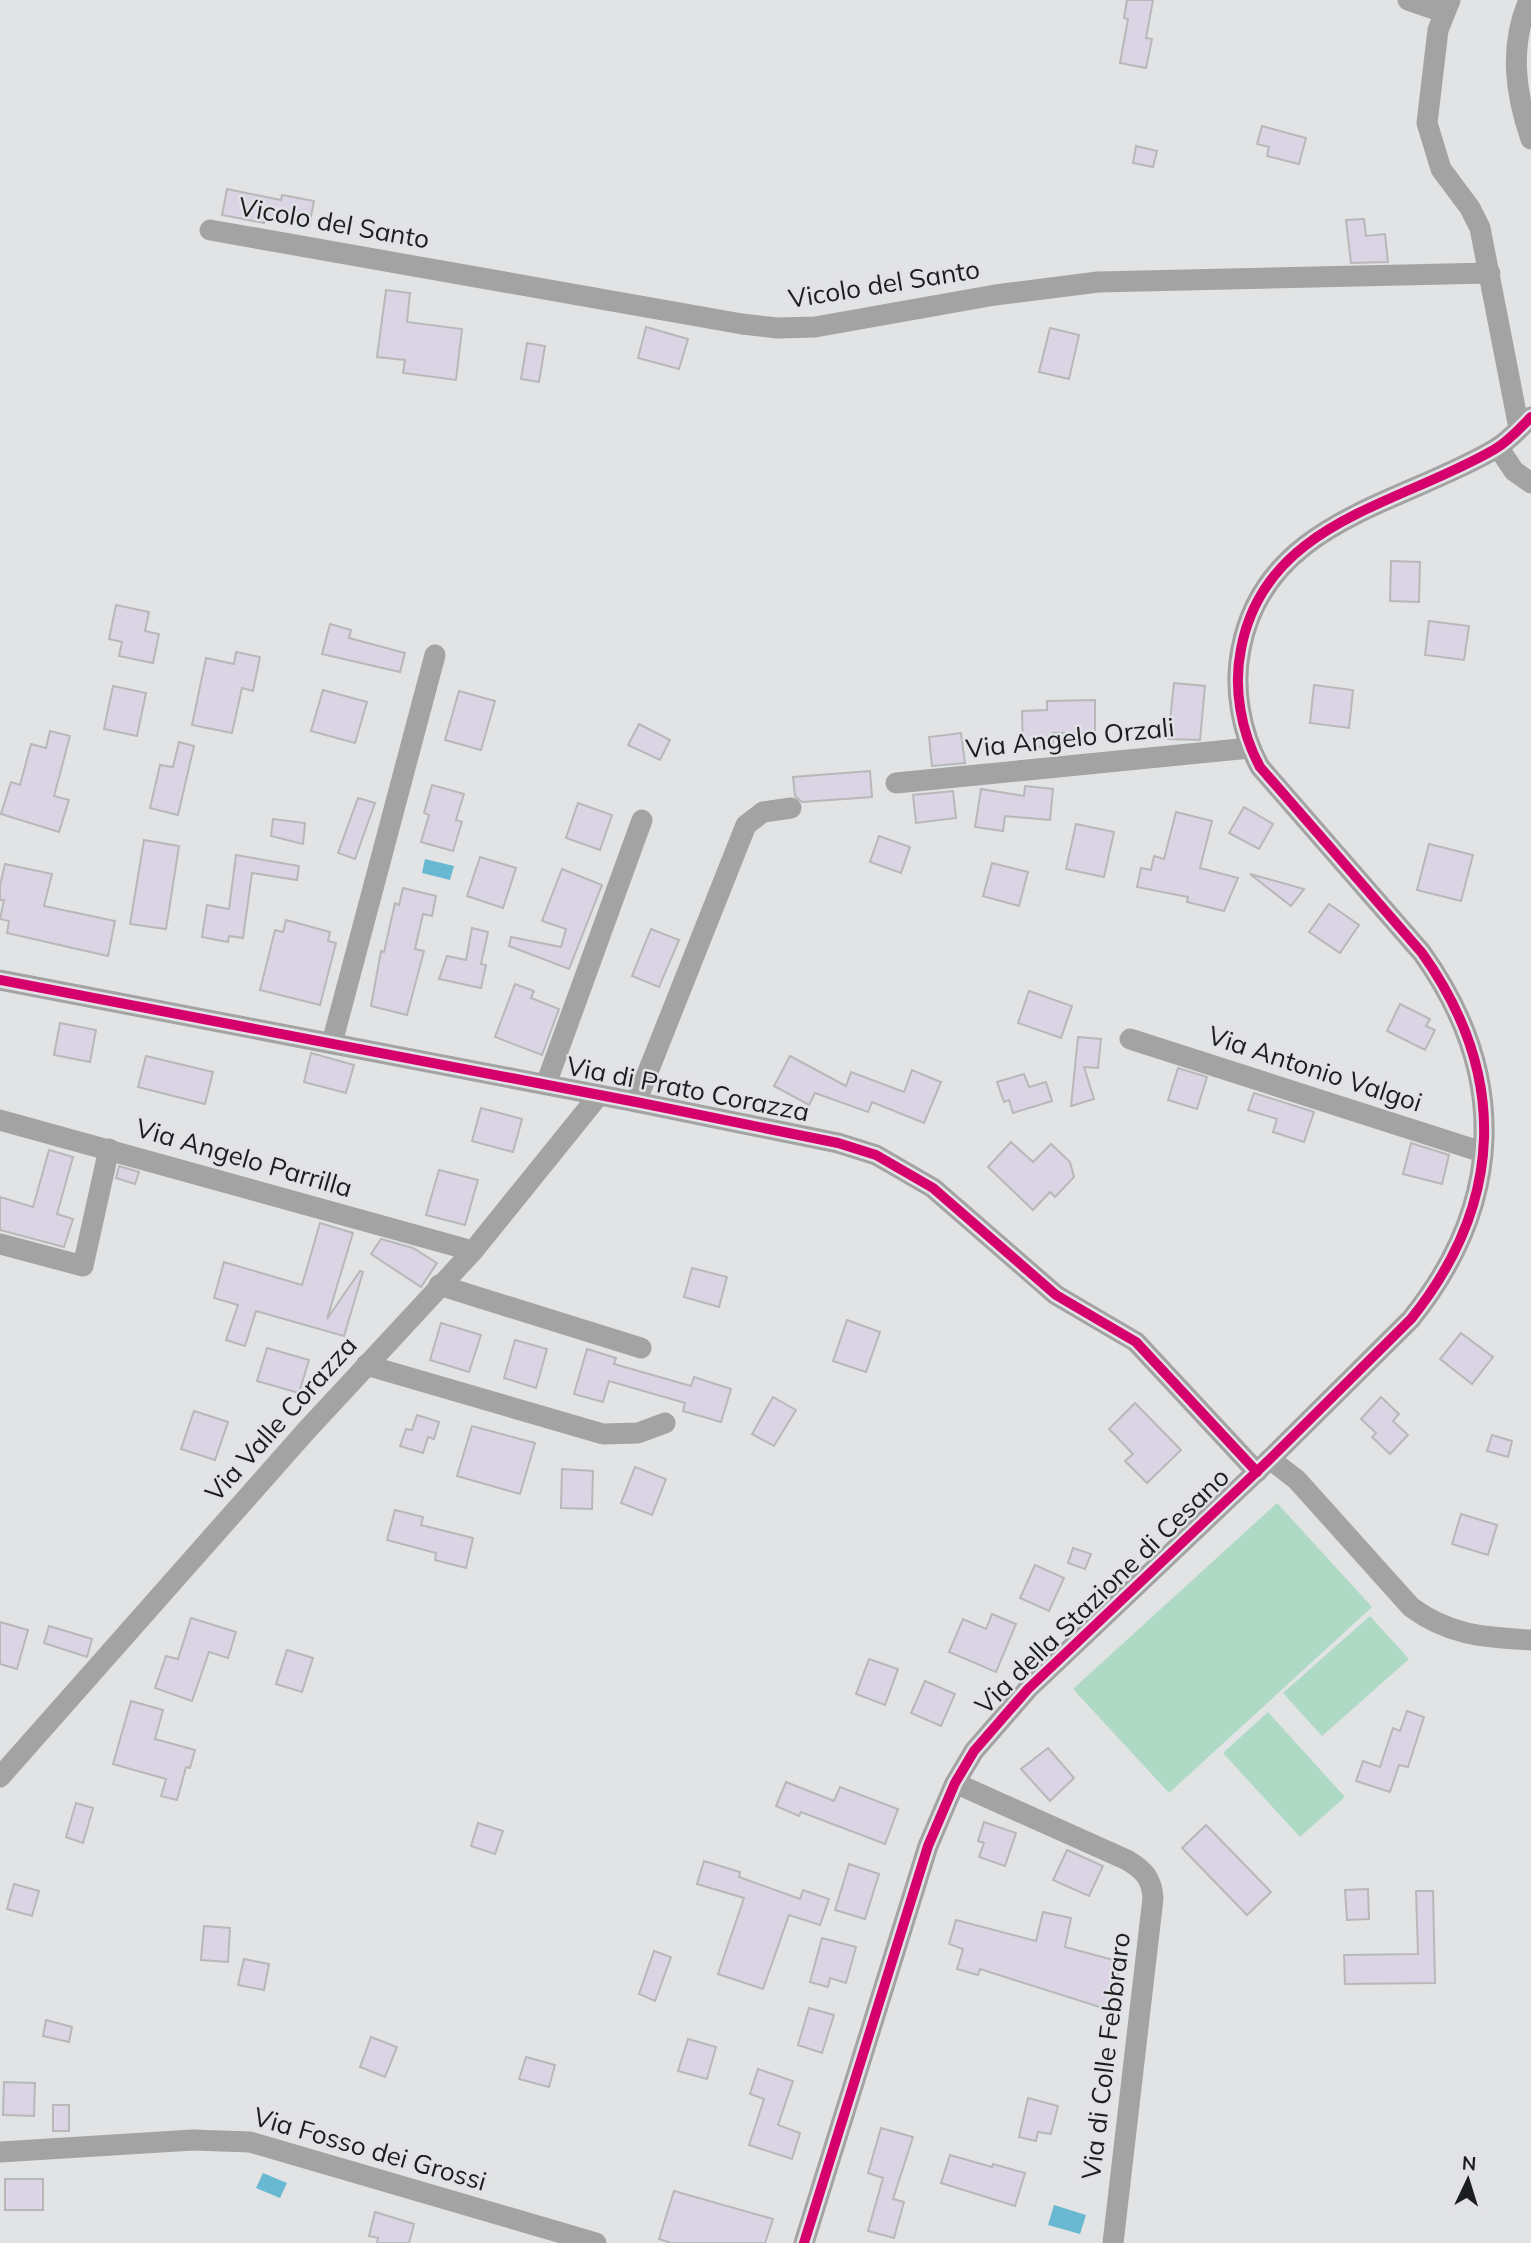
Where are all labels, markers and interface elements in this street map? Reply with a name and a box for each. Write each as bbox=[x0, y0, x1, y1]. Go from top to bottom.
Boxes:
street label: Vicolo del Santo bbox=[236, 189, 432, 256]
street label: Vicolo del Santo bbox=[786, 252, 982, 315]
street label: Via Angelo Orzali bbox=[964, 710, 1176, 765]
street label: Via Antonio Valgoi bbox=[1204, 1018, 1426, 1119]
street label: Via di Prato Corazza bbox=[564, 1049, 812, 1128]
street label: Via Angelo Parrilla bbox=[132, 1111, 356, 1204]
street label: Via Valle Corazza bbox=[198, 1329, 364, 1508]
street label: Via della Stazione di Cesano bbox=[968, 1460, 1236, 1721]
street label: Via di Colle Febbraro bbox=[1074, 1930, 1137, 2181]
street label: Via Fosso dei Grossi bbox=[250, 2099, 490, 2198]
north arrow bbox=[1433, 2145, 1503, 2215]
text: N bbox=[1461, 2151, 1477, 2176]

